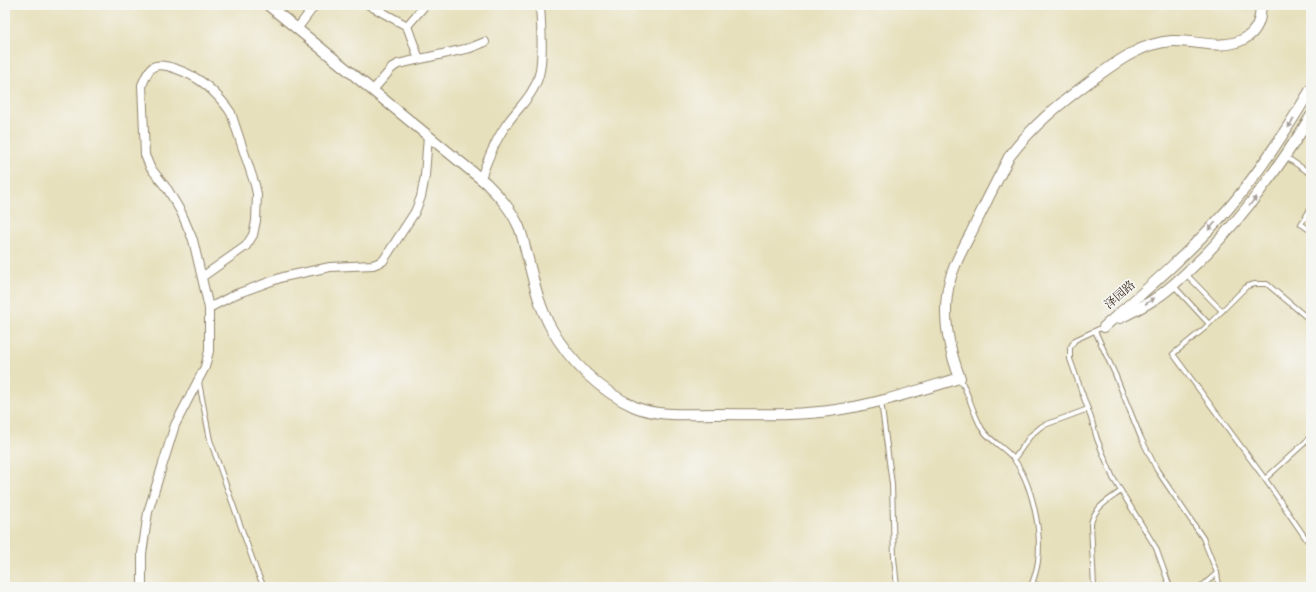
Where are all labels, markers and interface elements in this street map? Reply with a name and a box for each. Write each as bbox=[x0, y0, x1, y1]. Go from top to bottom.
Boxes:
one-way arrow bbox=[1287, 117, 1294, 129]
one-way arrow bbox=[1248, 195, 1257, 206]
one-way arrow bbox=[1208, 221, 1217, 231]
street label: 泽园路 bbox=[1101, 278, 1139, 312]
one-way arrow bbox=[1145, 297, 1156, 305]

